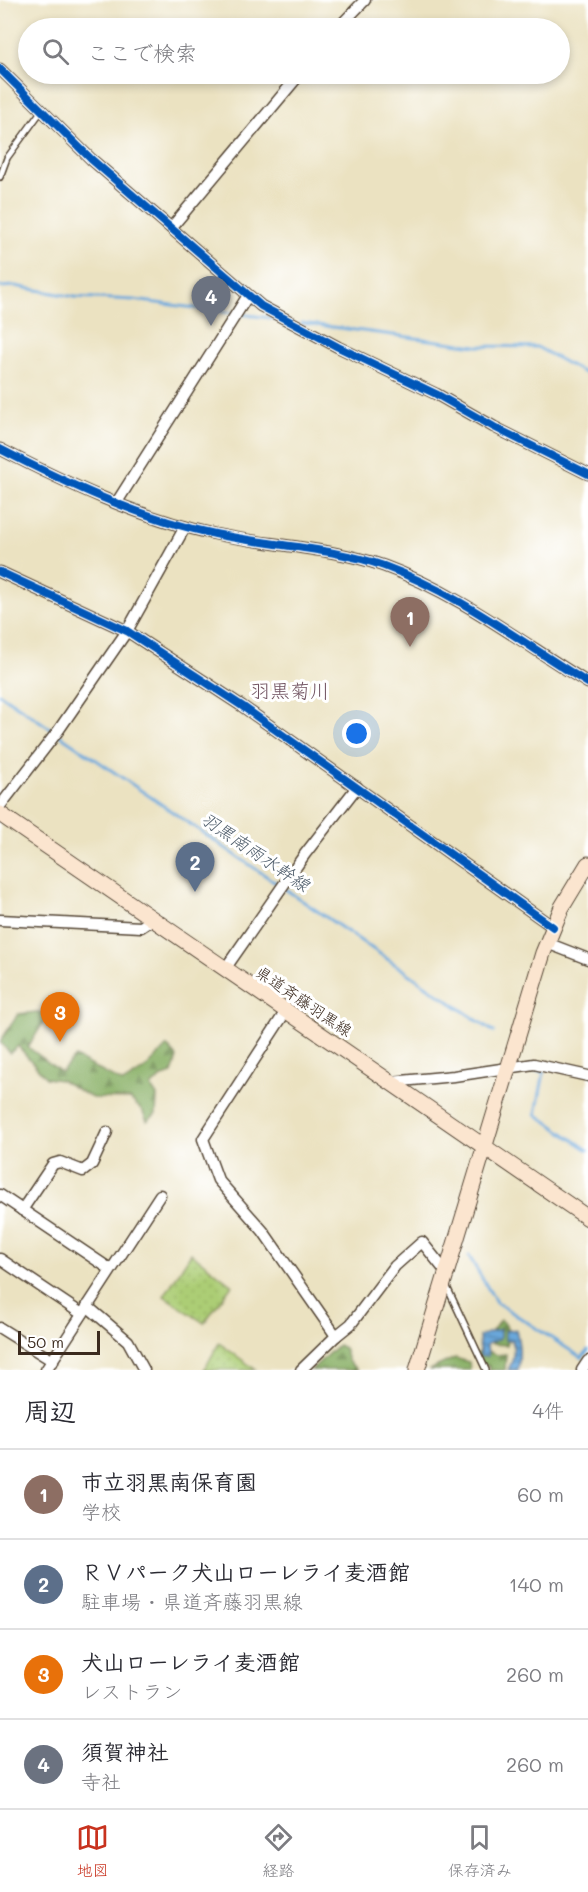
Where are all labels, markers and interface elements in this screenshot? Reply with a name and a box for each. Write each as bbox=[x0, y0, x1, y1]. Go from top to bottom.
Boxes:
search box bbox=[18, 18, 570, 84]
icon: search bbox=[39, 35, 72, 68]
text: ここで検索 bbox=[87, 38, 197, 67]
pin: 4 bbox=[192, 276, 230, 326]
pin: 1 bbox=[390, 598, 430, 647]
district label: 羽黒菊川 bbox=[250, 677, 330, 703]
your location bbox=[342, 719, 371, 748]
water label: 羽黒南雨水幹線 bbox=[197, 806, 315, 897]
pin: 2 bbox=[176, 842, 214, 892]
street label: 県道斉藤羽黒線 bbox=[252, 961, 357, 1041]
pin: 3 bbox=[40, 992, 80, 1042]
scale bar bbox=[18, 1328, 100, 1356]
text: 50 m bbox=[27, 1331, 64, 1352]
text: 周辺 bbox=[24, 1394, 76, 1428]
text: 4件 bbox=[532, 1397, 564, 1423]
text: 市立羽黒南保育園 bbox=[81, 1467, 257, 1496]
text: 1 bbox=[39, 1481, 48, 1507]
text: 60 m bbox=[517, 1481, 564, 1507]
text: 学校 bbox=[81, 1498, 121, 1524]
text: ＲＶパーク犬山ローレライ麦酒館 bbox=[81, 1557, 410, 1586]
text: 2 bbox=[38, 1571, 49, 1597]
text: 140 m bbox=[509, 1571, 564, 1597]
text: 駐車場 · 県道斉藤羽黒線 bbox=[81, 1588, 303, 1614]
text: 犬山ローレライ麦酒館 bbox=[81, 1647, 300, 1676]
text: 3 bbox=[38, 1661, 50, 1687]
text: 260 m bbox=[506, 1661, 564, 1687]
text: レストラン bbox=[81, 1678, 183, 1704]
text: 須賀神社 bbox=[81, 1737, 169, 1766]
text: 4 bbox=[37, 1751, 50, 1777]
text: 260 m bbox=[506, 1751, 564, 1777]
text: 寺社 bbox=[81, 1768, 121, 1794]
tab: 地図 bbox=[76, 1821, 109, 1881]
tab: 経路 bbox=[262, 1821, 295, 1881]
tab: 保存済み bbox=[448, 1821, 512, 1881]

